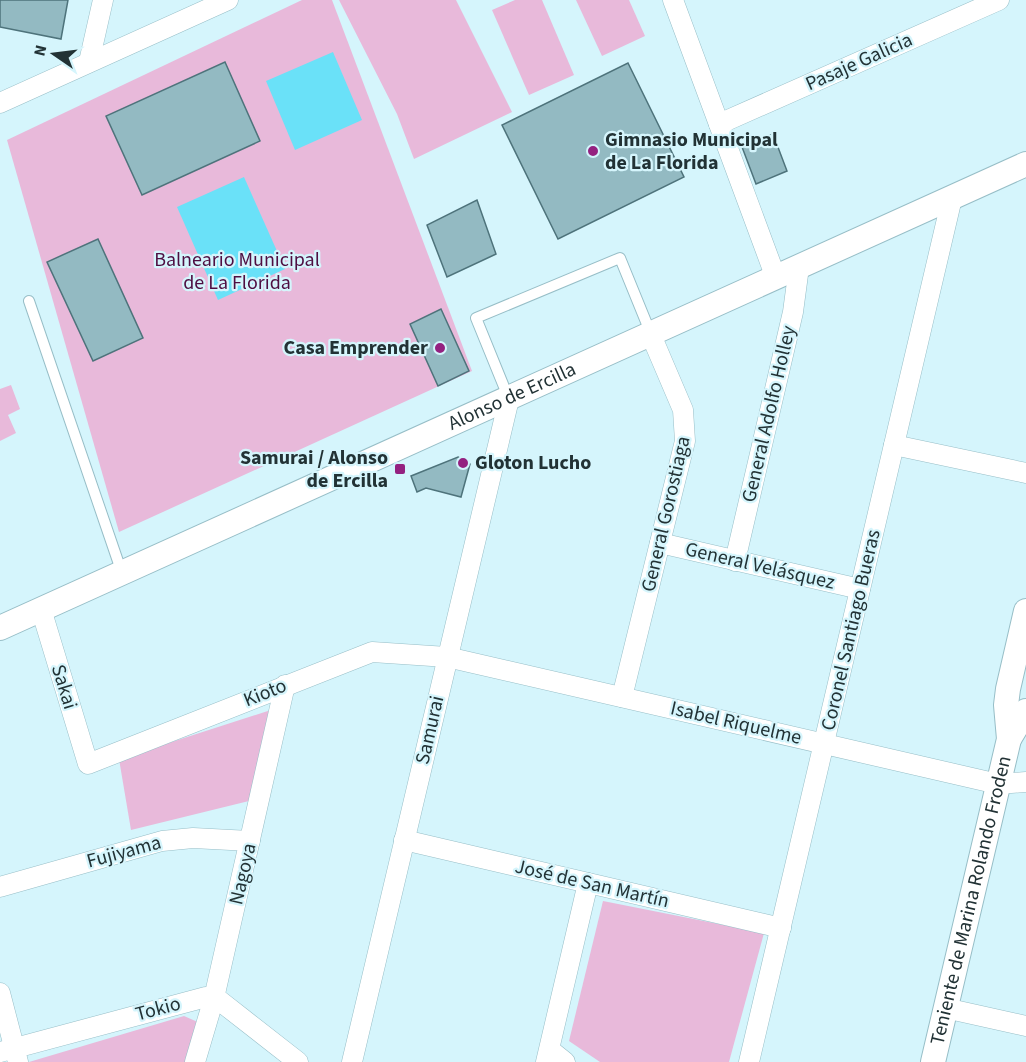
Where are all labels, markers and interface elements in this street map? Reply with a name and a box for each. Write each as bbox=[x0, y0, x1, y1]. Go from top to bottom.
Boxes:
north arrow bbox=[24, 24, 84, 84]
street label: Pasaje Galicia bbox=[801, 26, 917, 98]
text: N bbox=[28, 43, 52, 58]
place label: Gimnasio Municipal de La Florida bbox=[605, 126, 778, 177]
marker: Gimnasio Municipal de La Florida bbox=[586, 144, 600, 158]
park label: Balneario Municipal de La Florida bbox=[154, 246, 320, 297]
street label: General Adolfo Holley bbox=[735, 322, 803, 505]
place label: Casa Emprender bbox=[284, 334, 428, 362]
marker: Casa Emprender bbox=[433, 341, 447, 355]
street label: Alonso de Ercilla bbox=[444, 355, 581, 438]
street label: General Gorostiaga bbox=[634, 433, 698, 595]
place label: Samurai / Alonso de Ercilla bbox=[240, 444, 388, 495]
place label: Gloton Lucho bbox=[475, 449, 591, 477]
marker: Gloton Lucho bbox=[456, 456, 470, 470]
marker: Samurai / Alonso de Ercilla bbox=[393, 462, 407, 476]
street label: Coronel Santiago Bueras bbox=[814, 527, 888, 733]
street label: General Velásquez bbox=[682, 535, 838, 597]
street label: Sakai bbox=[44, 661, 84, 713]
street label: Kioto bbox=[239, 672, 291, 714]
street label: Samurai bbox=[409, 693, 451, 767]
street label: Isabel Riquelme bbox=[668, 694, 804, 752]
street label: Teniente de Marina Rolando Froden bbox=[923, 753, 1019, 1048]
street label: Fujiyama bbox=[84, 829, 164, 875]
street label: Nagoya bbox=[222, 840, 264, 908]
street label: José de San Martín bbox=[512, 853, 672, 915]
street label: Tokio bbox=[132, 990, 184, 1028]

